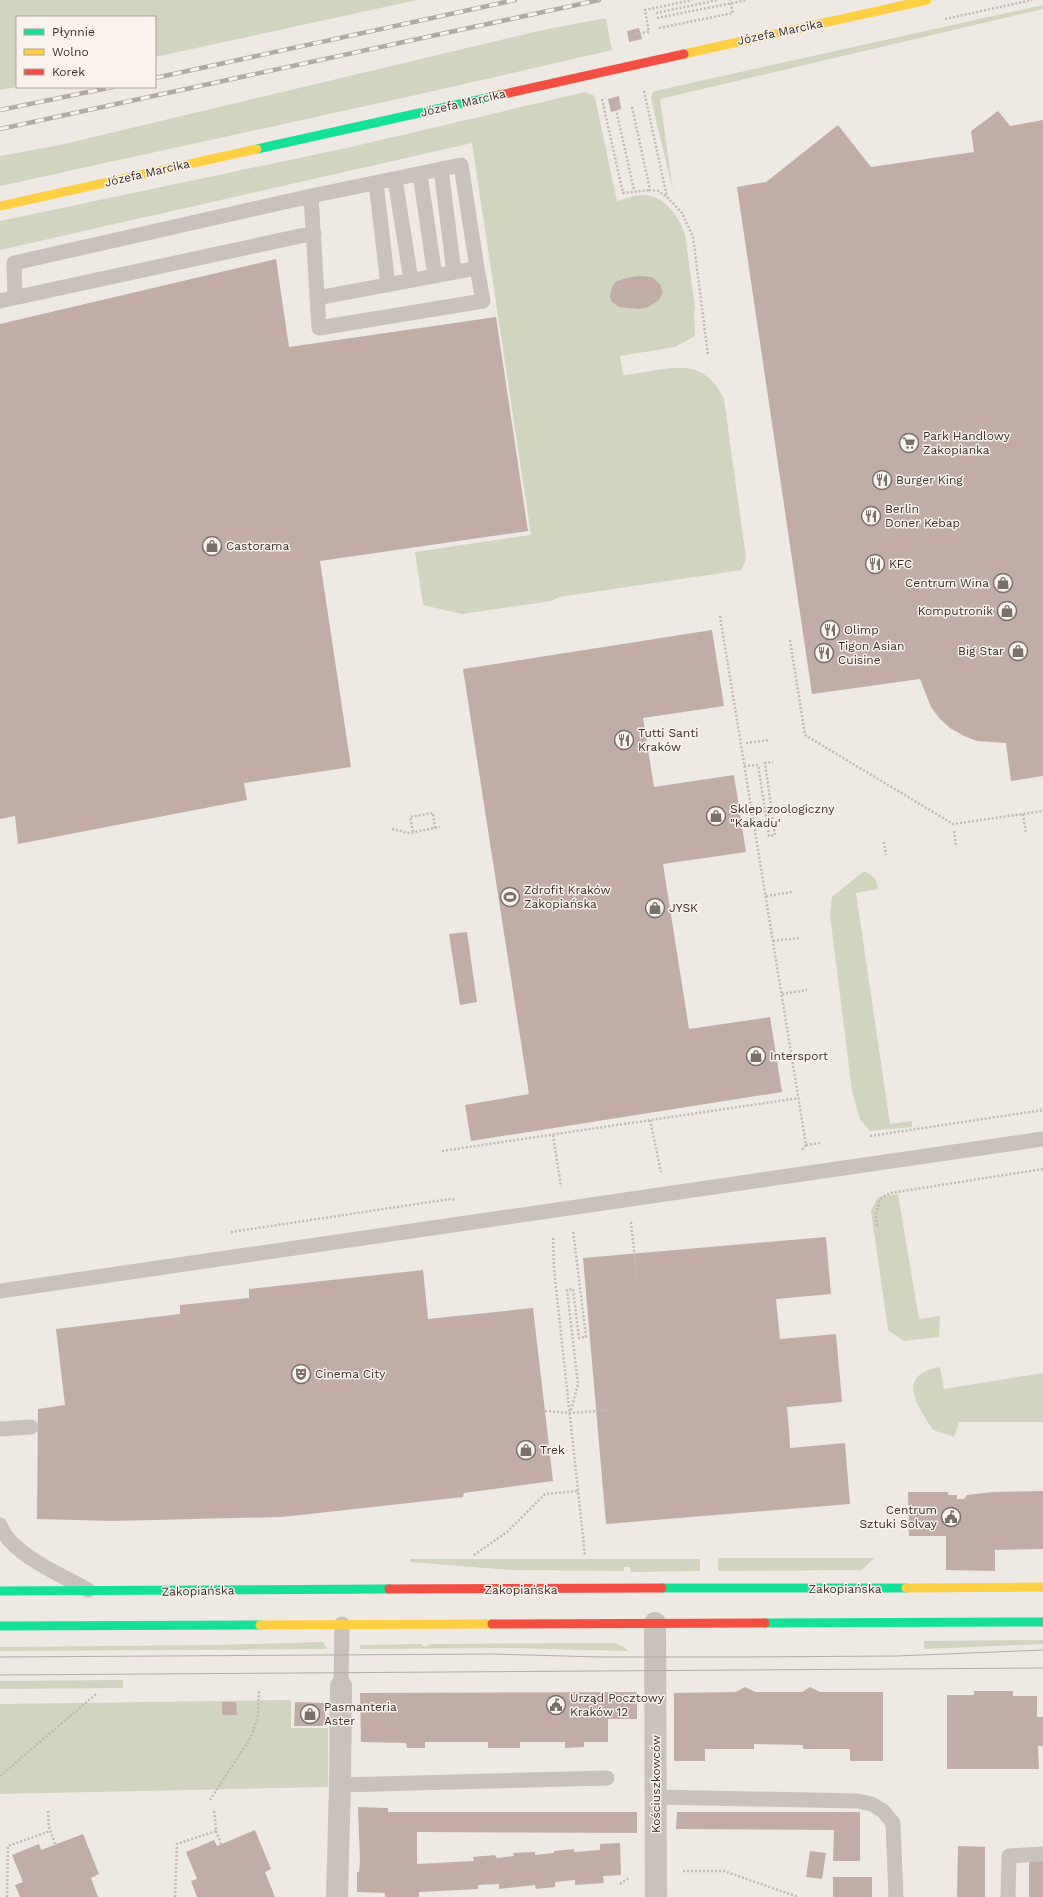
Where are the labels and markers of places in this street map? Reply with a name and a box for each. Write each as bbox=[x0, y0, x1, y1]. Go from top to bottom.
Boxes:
place label: Park Handlowy Zakopianka bbox=[923, 429, 1011, 457]
supermarket icon: Park Handlowy Zakopianka bbox=[898, 432, 920, 454]
restaurant icon: Burger King bbox=[871, 469, 893, 491]
place label: Burger King bbox=[896, 473, 963, 487]
place label: Berlin Doner Kebap bbox=[885, 502, 960, 530]
restaurant icon: Berlin Doner Kebap bbox=[860, 505, 882, 527]
shop icon: Castorama bbox=[201, 535, 223, 557]
place label: Castorama bbox=[226, 539, 290, 553]
restaurant icon: KFC bbox=[864, 553, 886, 575]
place label: KFC bbox=[889, 557, 912, 571]
shop icon: Centrum Wina bbox=[992, 572, 1014, 594]
place label: Centrum Wina bbox=[905, 576, 989, 590]
shop icon: Komputronik bbox=[996, 600, 1018, 622]
place label: Komputronik bbox=[918, 604, 993, 618]
restaurant icon: Olimp bbox=[819, 619, 841, 641]
place label: Olimp bbox=[844, 623, 879, 637]
place label: Tigon Asian Cuisine bbox=[838, 639, 904, 667]
shop icon: Big Star bbox=[1007, 640, 1029, 662]
restaurant icon: Tigon Asian Cuisine bbox=[813, 642, 835, 664]
place label: Big Star bbox=[958, 644, 1004, 658]
place label: Tutti Santi Kraków bbox=[638, 726, 698, 754]
restaurant icon: Tutti Santi Kraków bbox=[613, 729, 635, 751]
place label: Sklep zoologiczny "Kakadu' bbox=[730, 802, 835, 830]
shop icon: Sklep zoologiczny "Kakadu' bbox=[705, 805, 727, 827]
place label: Zdrofit Kraków Zakopiańska bbox=[524, 883, 611, 911]
sports icon: Zdrofit Kraków Zakopiańska bbox=[499, 886, 521, 908]
shop icon: JYSK bbox=[644, 897, 666, 919]
place label: JYSK bbox=[669, 901, 698, 915]
shop icon: Intersport bbox=[745, 1045, 767, 1067]
place label: Intersport bbox=[770, 1049, 828, 1063]
theatre icon: Cinema City bbox=[290, 1363, 312, 1385]
place label: Cinema City bbox=[315, 1367, 386, 1381]
shop icon: Trek bbox=[515, 1439, 537, 1461]
place label: Trek bbox=[540, 1443, 565, 1457]
place label: Centrum Sztuki Solvay bbox=[859, 1503, 938, 1531]
public building icon: Centrum Sztuki Solvay bbox=[940, 1506, 962, 1528]
place label: Urząd Pocztowy Kraków 12 bbox=[570, 1691, 665, 1719]
public building icon: Urząd Pocztowy Kraków 12 bbox=[545, 1694, 567, 1716]
place label: Pasmanteria Aster bbox=[324, 1700, 397, 1728]
shop icon: Pasmanteria Aster bbox=[299, 1703, 321, 1725]

